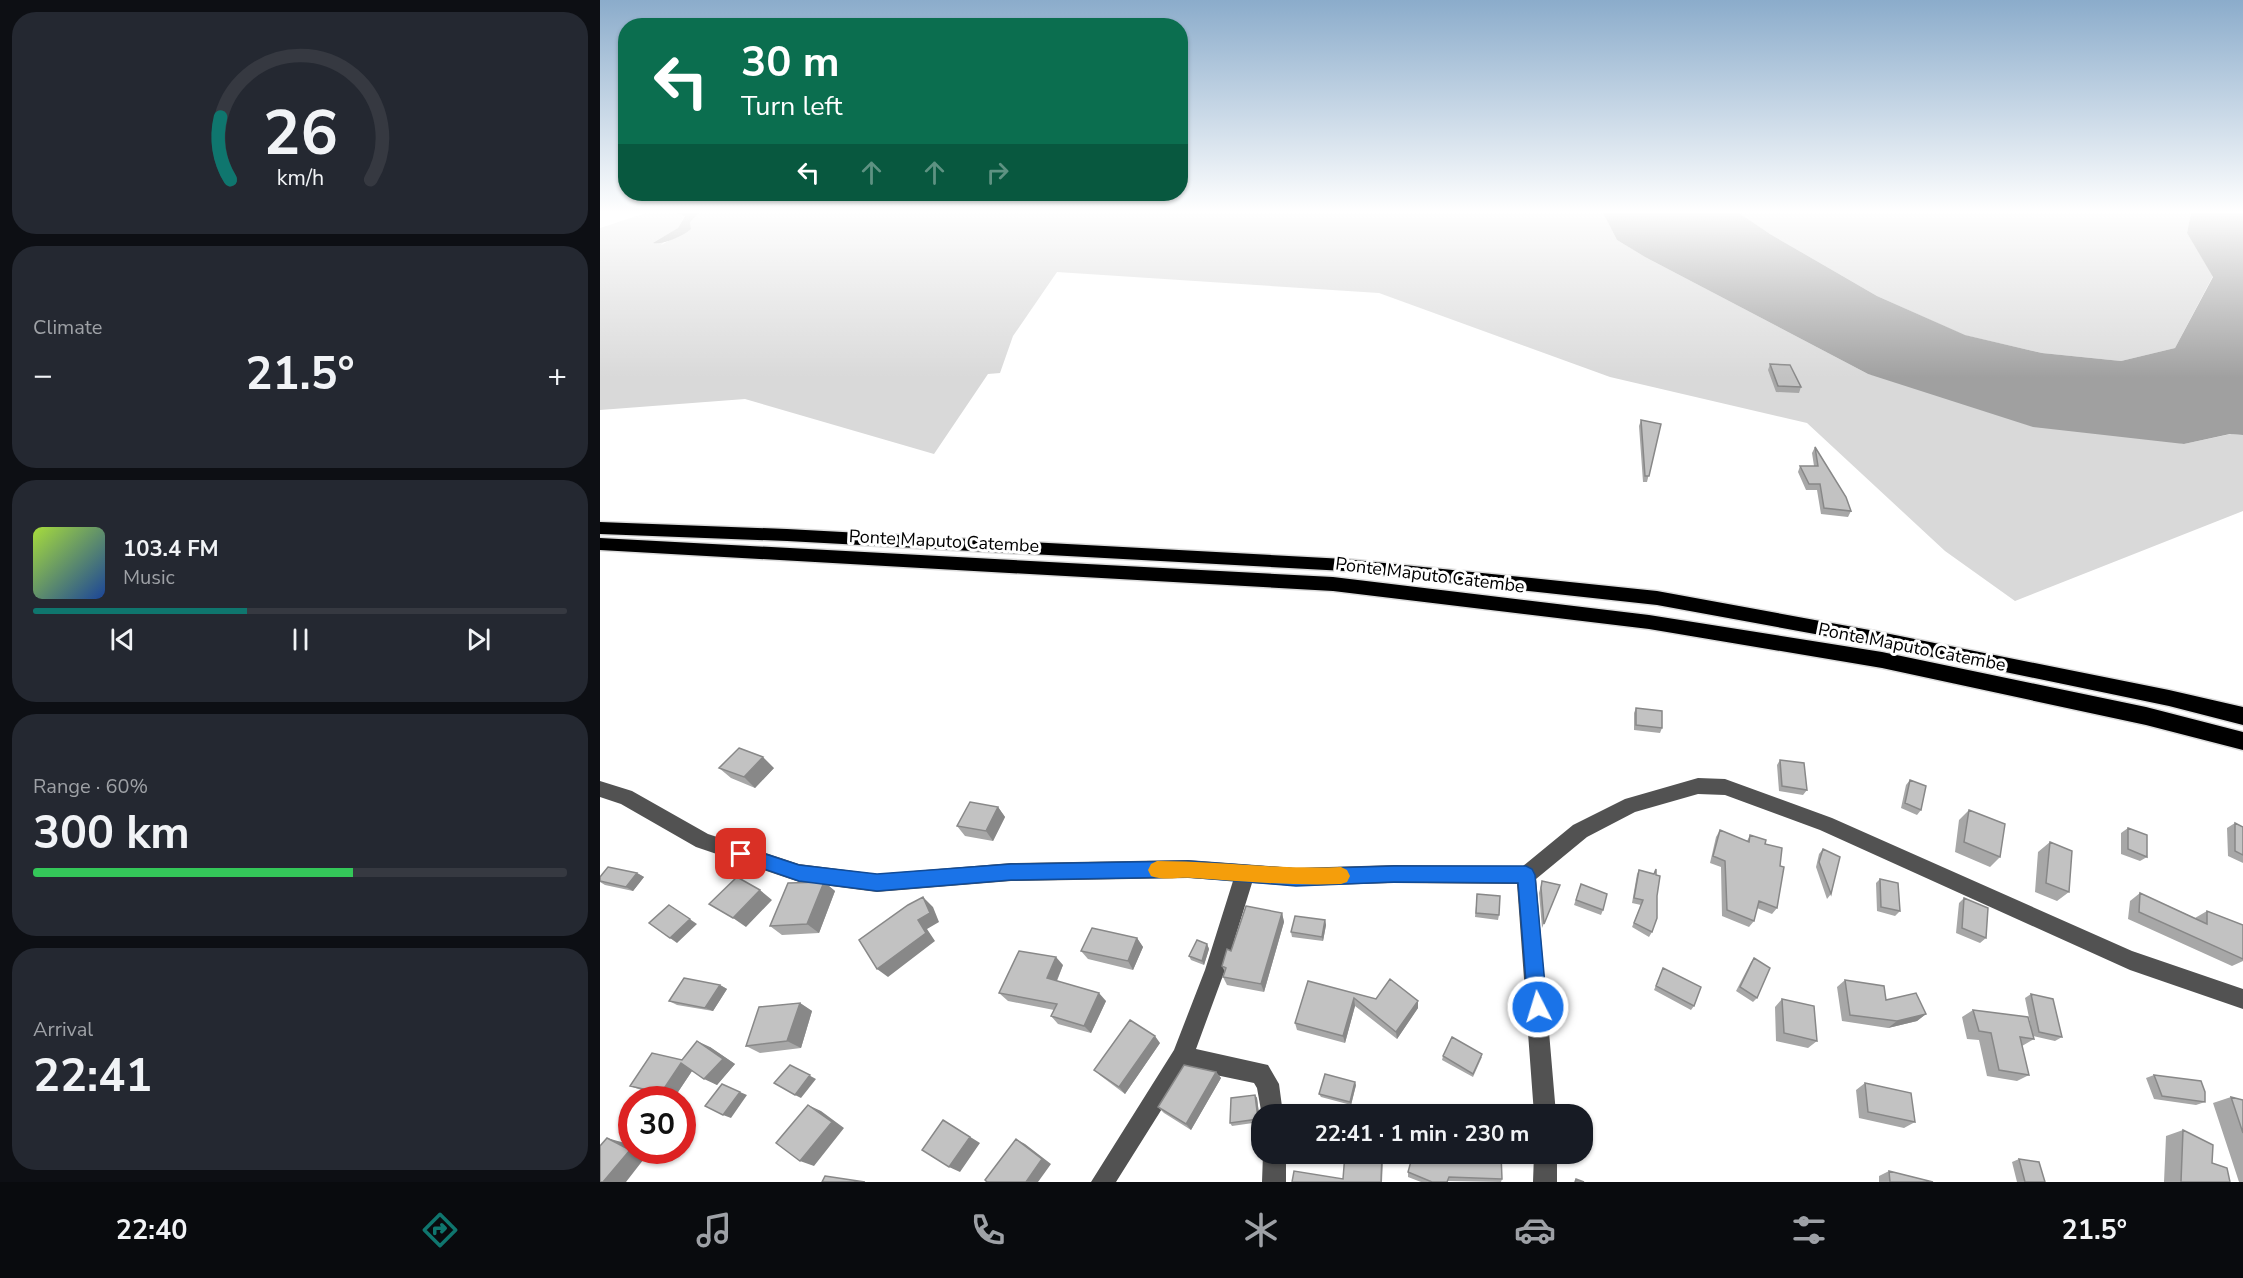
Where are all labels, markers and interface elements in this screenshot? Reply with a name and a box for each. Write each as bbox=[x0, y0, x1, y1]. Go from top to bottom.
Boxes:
text: 30 m bbox=[741, 34, 840, 91]
icon: left bbox=[642, 42, 720, 120]
text: Turn left bbox=[741, 88, 842, 125]
text: 26 bbox=[263, 91, 337, 176]
icon: left bbox=[792, 156, 825, 189]
icon: ahead bbox=[855, 156, 888, 189]
icon: ahead bbox=[918, 156, 951, 189]
icon: right bbox=[981, 156, 1014, 189]
text: km/h bbox=[276, 163, 324, 193]
text: Climate bbox=[33, 314, 102, 341]
text: 21.5° bbox=[245, 344, 355, 405]
text: − bbox=[33, 353, 53, 398]
text: + bbox=[547, 353, 567, 398]
street label: Ponte Maputo Catembe bbox=[848, 524, 1040, 558]
text: 103.4 FM bbox=[123, 534, 219, 564]
street label: Ponte Maputo Catembe bbox=[1334, 551, 1526, 599]
text: Music bbox=[123, 564, 175, 591]
street label: Ponte Maputo Catembe bbox=[1816, 617, 2008, 677]
icon: previous bbox=[106, 623, 139, 656]
icon: pause bbox=[284, 623, 317, 656]
icon: next bbox=[462, 623, 495, 656]
text: Range · 60% bbox=[33, 773, 148, 800]
text: 300 km bbox=[33, 803, 190, 864]
pin bbox=[715, 828, 766, 879]
icon: arrive bbox=[724, 837, 757, 870]
position arrow bbox=[1506, 975, 1570, 1039]
text: Arrival bbox=[33, 1016, 93, 1043]
text: 22:41 bbox=[33, 1046, 152, 1107]
speed limit sign: 30 bbox=[618, 1086, 696, 1164]
text: 22:41 · 1 min · 230 m bbox=[1315, 1119, 1529, 1149]
icon: directions bbox=[419, 1209, 461, 1251]
icon: music bbox=[693, 1209, 735, 1251]
icon: phone bbox=[967, 1209, 1009, 1251]
icon: climate bbox=[1240, 1209, 1282, 1251]
icon: car bbox=[1514, 1209, 1556, 1251]
icon: filters bbox=[1788, 1209, 1830, 1251]
text: 22:40 bbox=[116, 1212, 187, 1249]
text: 21.5° bbox=[2062, 1212, 2127, 1249]

